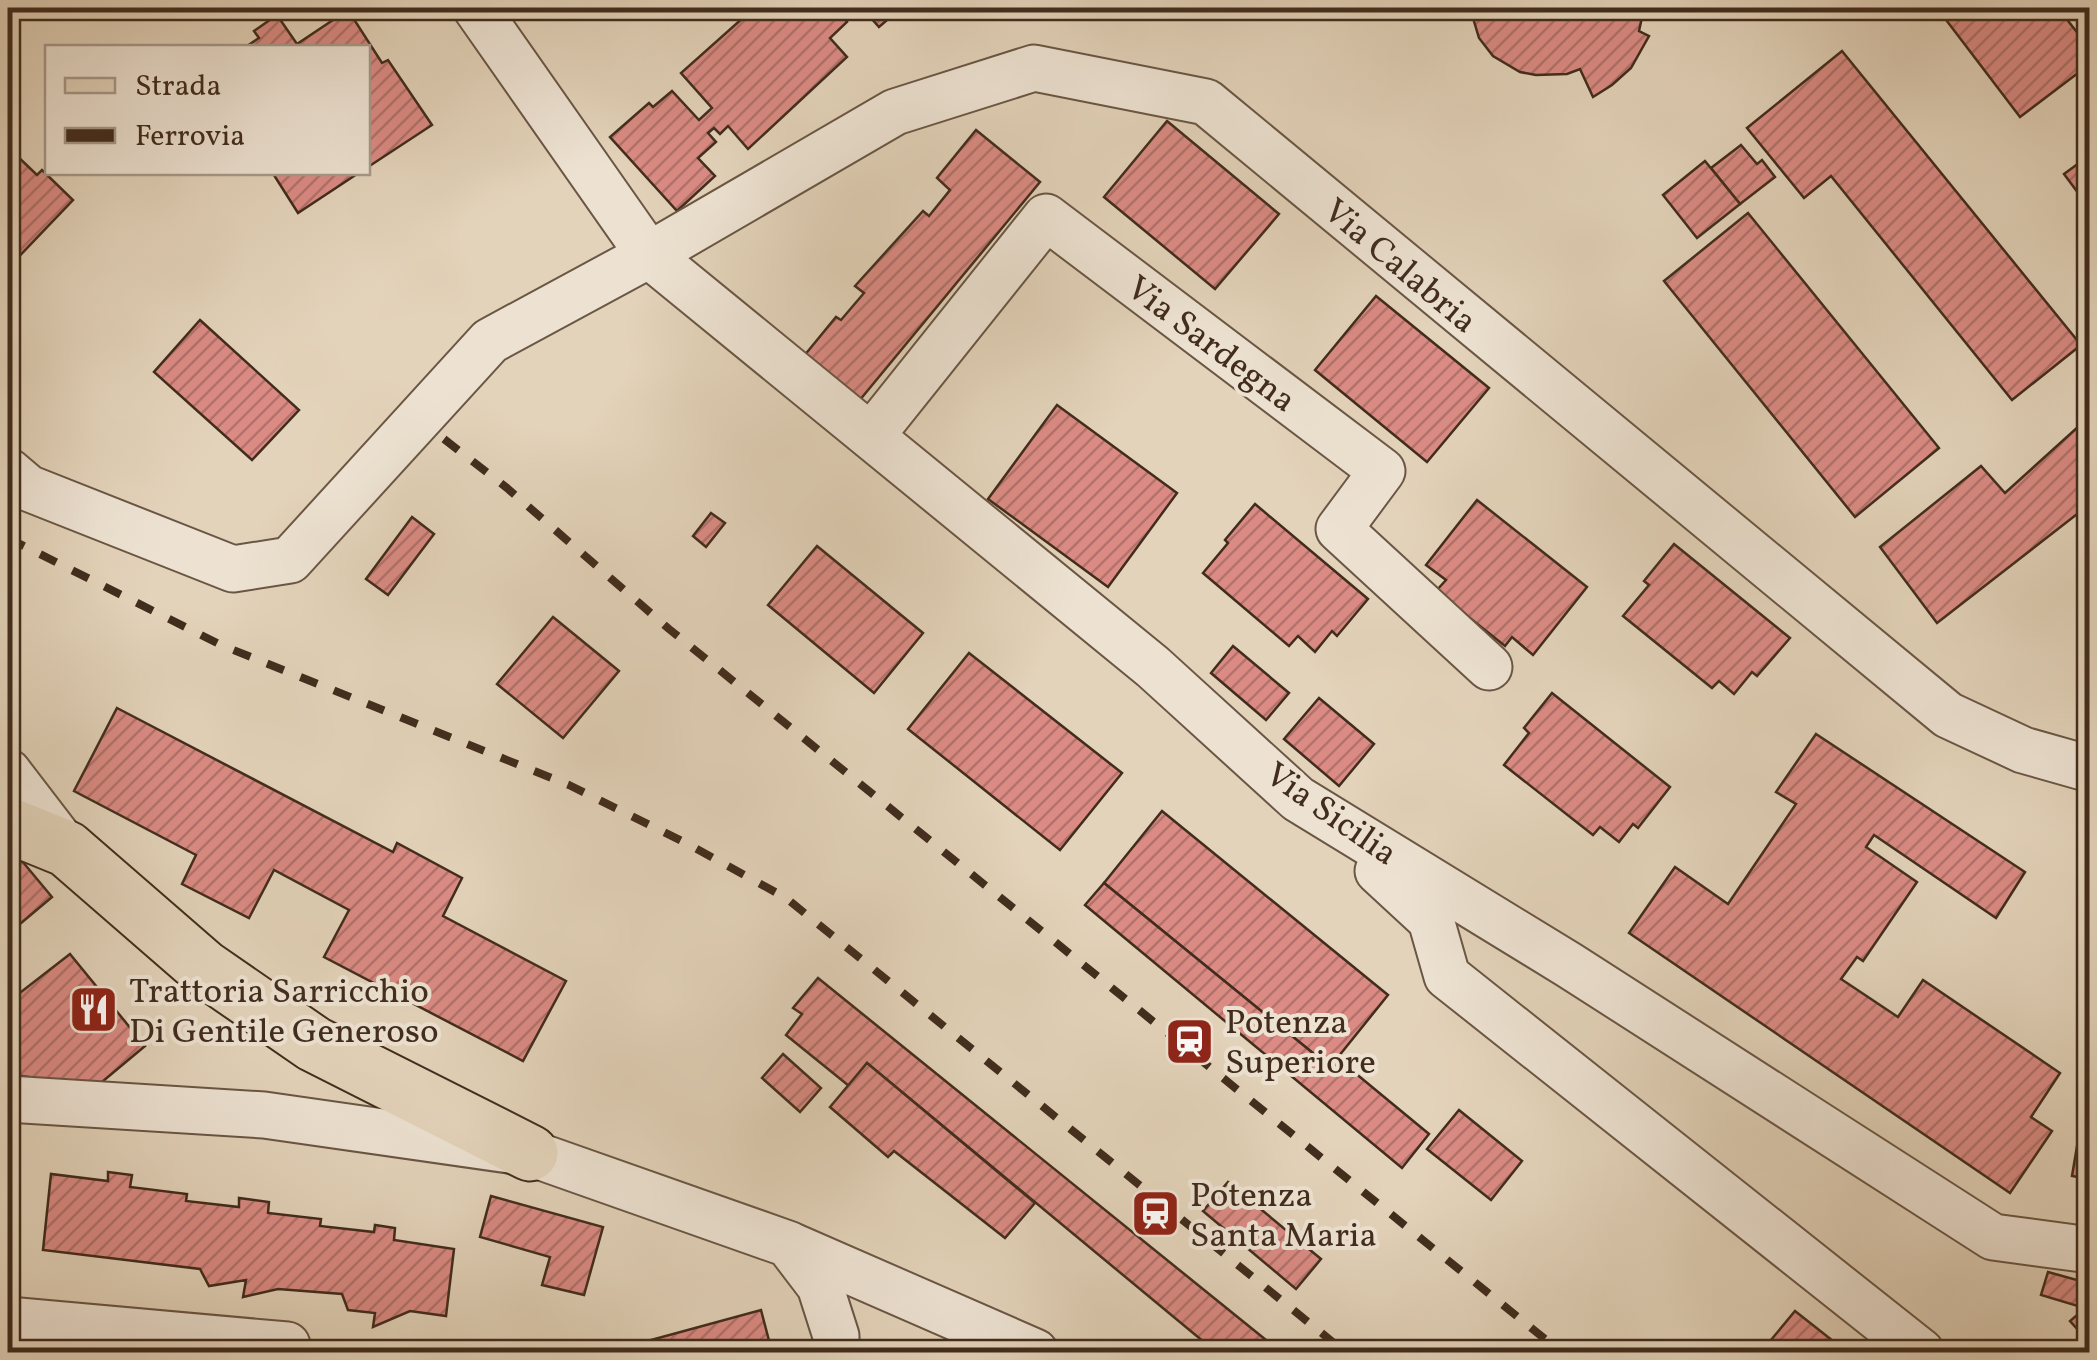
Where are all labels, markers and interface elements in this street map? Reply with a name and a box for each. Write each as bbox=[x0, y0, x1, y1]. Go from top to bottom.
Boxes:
legend bbox=[45, 45, 370, 175]
text: Strada bbox=[135, 66, 221, 108]
text: Ferrovia bbox=[135, 116, 245, 158]
street label: Via Calabria bbox=[1312, 189, 1486, 346]
street label: Via Sardegna bbox=[1115, 266, 1305, 425]
street label: Via Sicilia bbox=[1254, 752, 1406, 879]
place label: Trattoria Sarricchio Di Gentile Generoso bbox=[129, 969, 439, 1057]
restaurant icon: Trattoria Sarricchio Di Gentile Generoso bbox=[68, 984, 120, 1036]
place label: Potenza Superiore bbox=[1225, 1000, 1376, 1088]
station icon: Potenza Superiore bbox=[1164, 1015, 1216, 1067]
place label: Potenza Santa Maria bbox=[1190, 1173, 1377, 1261]
station icon: Potenza Santa Maria bbox=[1129, 1188, 1181, 1240]

